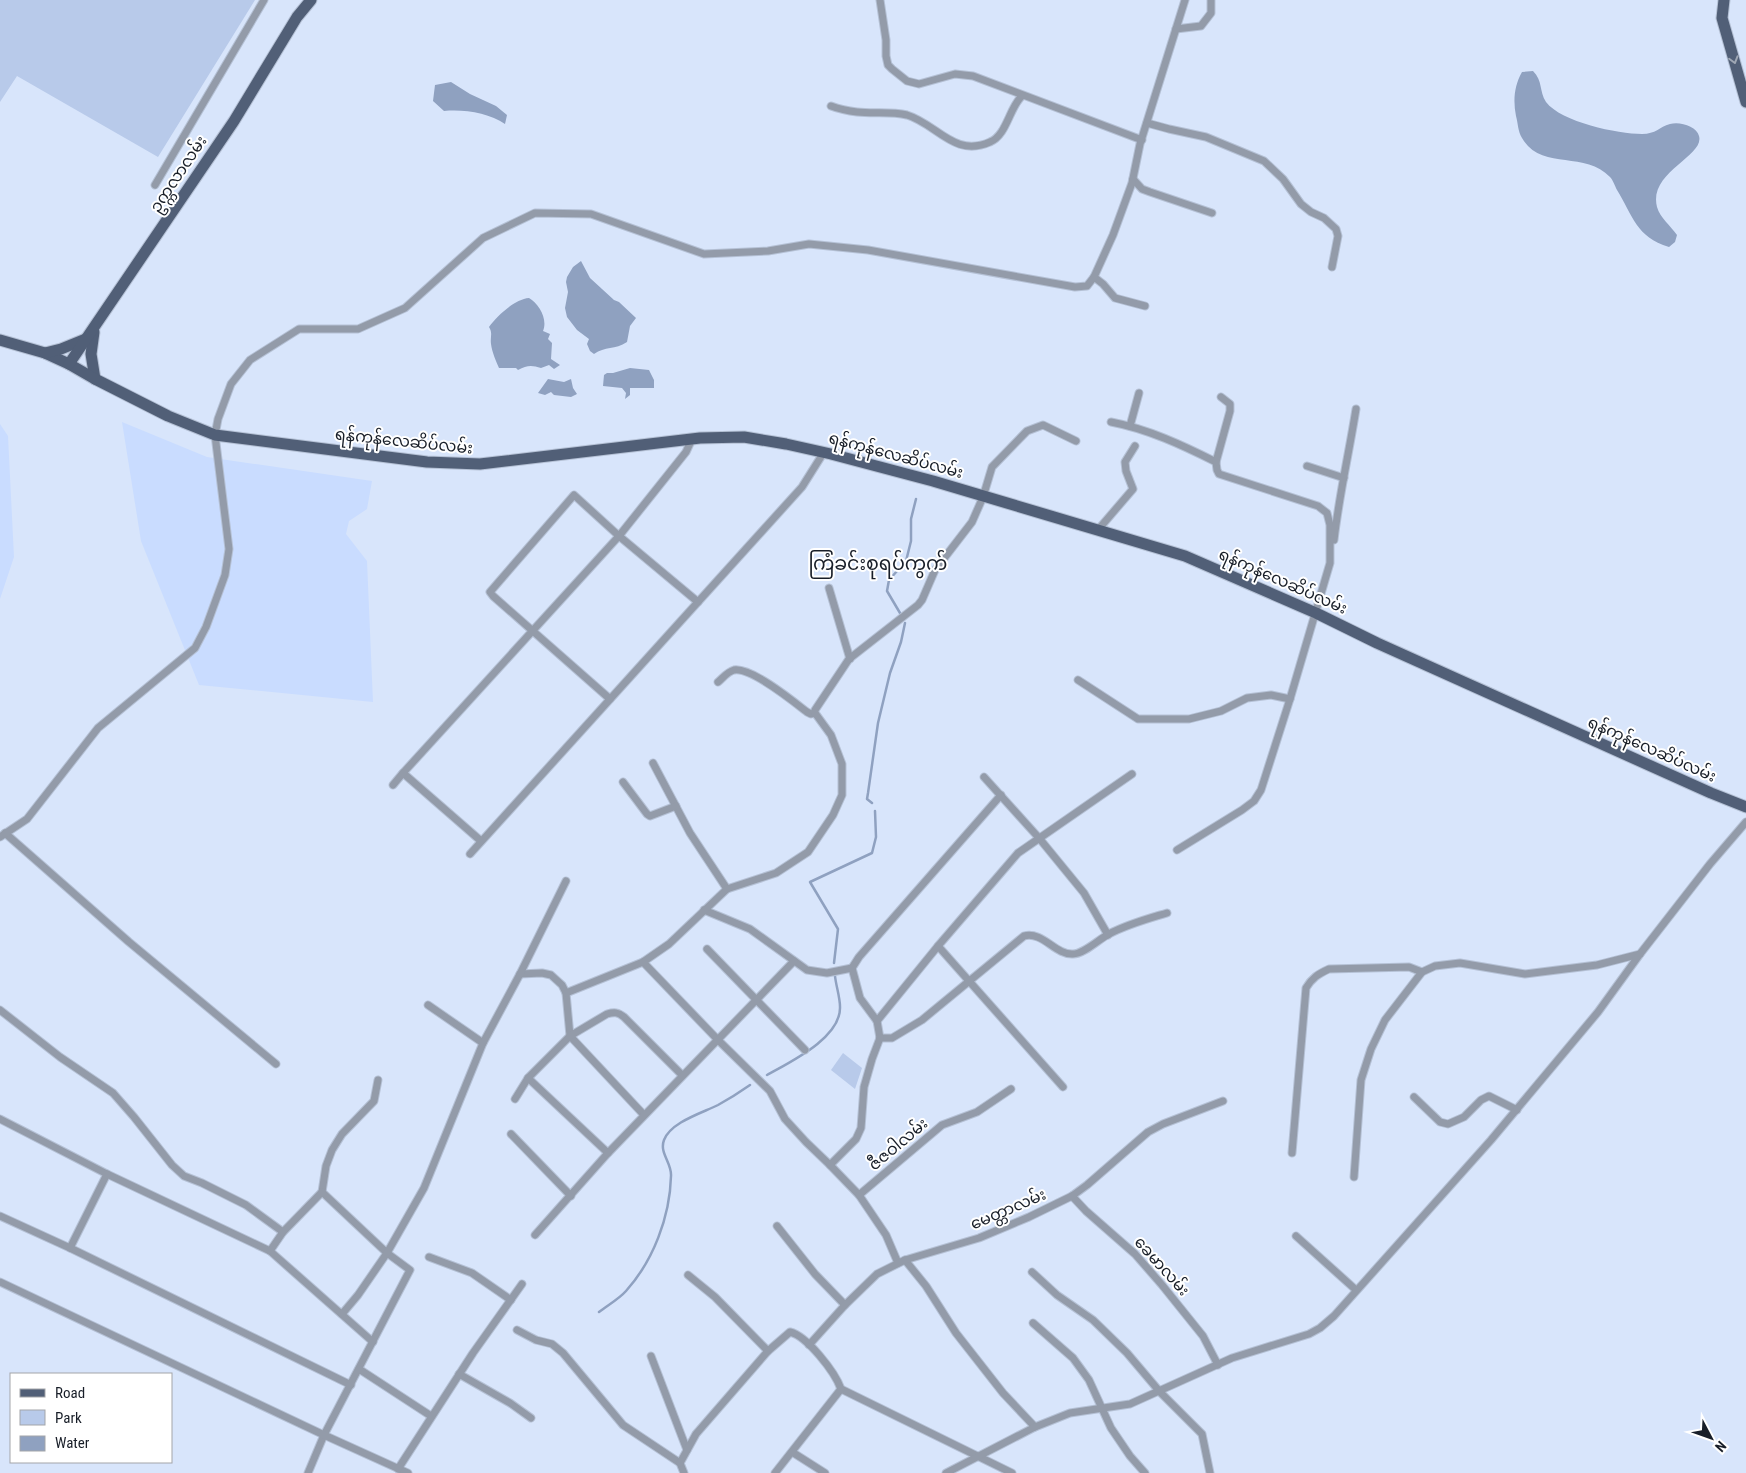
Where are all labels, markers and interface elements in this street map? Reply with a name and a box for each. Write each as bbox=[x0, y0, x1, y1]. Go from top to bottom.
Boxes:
one-way arrow bbox=[1728, 55, 1738, 64]
street label: ဥက္ကလာလမ်း bbox=[144, 131, 214, 218]
street label: ရန်ကုန်လေဆိပ်လမ်း bbox=[334, 422, 474, 463]
street label: ရန်ကုန်လေဆိပ်လမ်း bbox=[825, 426, 966, 487]
street label: ရန်ကုန်လေဆိပ်လမ်း bbox=[1214, 542, 1351, 622]
district label: ကြံခင်းစုရပ်ကွက် bbox=[809, 549, 947, 580]
street label: ရန်ကုန်လေဆိပ်လမ်း bbox=[1583, 710, 1720, 790]
street label: ဇီဇဝါလမ်း bbox=[863, 1112, 931, 1174]
street label: မေတ္တာလမ်း bbox=[967, 1183, 1050, 1237]
street label: ခေမာလမ်း bbox=[1130, 1231, 1195, 1300]
legend bbox=[10, 1373, 172, 1463]
text: Road bbox=[55, 1384, 85, 1402]
text: Park bbox=[55, 1409, 82, 1427]
north arrow bbox=[1686, 1413, 1736, 1463]
text: Water bbox=[55, 1434, 90, 1452]
text: N bbox=[1712, 1438, 1730, 1455]

